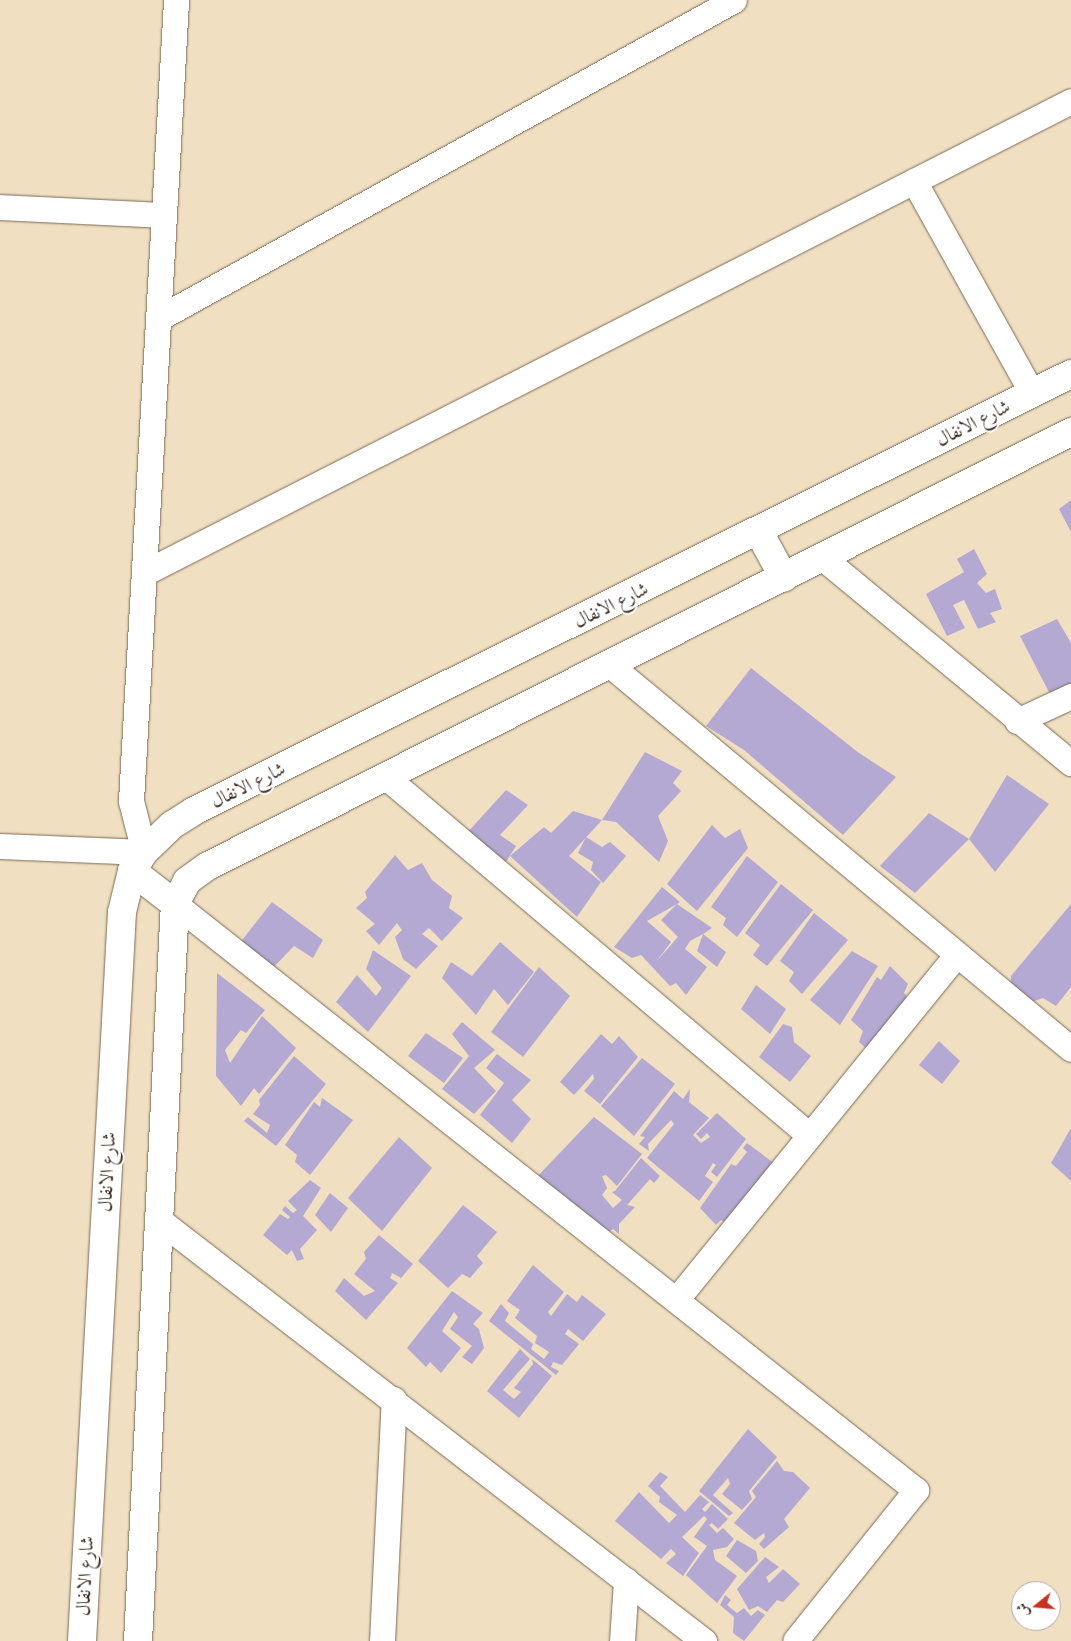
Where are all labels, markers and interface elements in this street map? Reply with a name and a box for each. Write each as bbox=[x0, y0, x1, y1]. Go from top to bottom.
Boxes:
street label: شارع الانفال bbox=[932, 395, 1014, 451]
street label: شارع الانفال bbox=[570, 577, 652, 633]
street label: شارع الانفال bbox=[207, 757, 289, 813]
street label: شارع الانفال bbox=[94, 1131, 120, 1213]
street label: شارع الانفال bbox=[72, 1535, 98, 1617]
north arrow bbox=[1011, 1581, 1061, 1631]
text: ش bbox=[1011, 1601, 1034, 1620]

